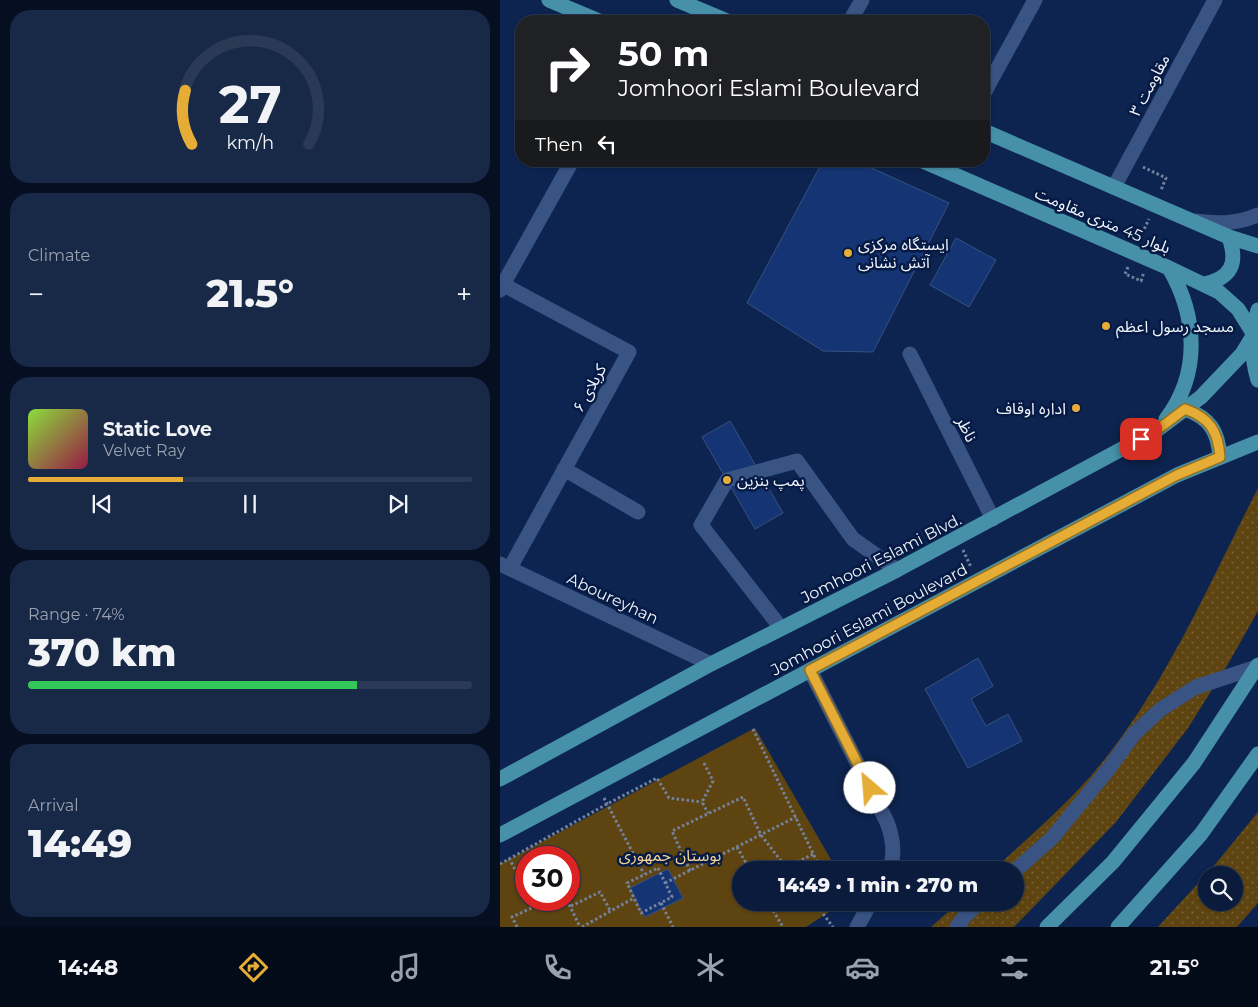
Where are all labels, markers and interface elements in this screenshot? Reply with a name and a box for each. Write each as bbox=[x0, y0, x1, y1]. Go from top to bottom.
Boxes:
text: 50 m bbox=[618, 32, 709, 75]
icon: right bbox=[535, 35, 600, 100]
street label: مقاومت ۳ bbox=[1125, 51, 1174, 119]
text: 27 bbox=[219, 73, 281, 136]
text: Jomhoori Eslami Boulevard bbox=[618, 75, 920, 102]
icon: left bbox=[593, 130, 621, 158]
text: km/h bbox=[226, 132, 274, 153]
text: Then bbox=[535, 133, 583, 156]
street label: بلوار 45 متری مقاومت bbox=[1032, 183, 1173, 258]
place label: ایستگاه مرکزی آتش نشانی bbox=[858, 235, 949, 272]
text: Climate bbox=[28, 246, 90, 265]
marker: ایستگاه مرکزی آتش نشانی bbox=[842, 247, 854, 259]
text: 21.5° bbox=[206, 270, 294, 317]
text: − bbox=[28, 277, 44, 311]
text: + bbox=[456, 277, 472, 311]
place label: مسجد رسول اعظم bbox=[1116, 317, 1234, 339]
marker: مسجد رسول اعظم bbox=[1100, 320, 1112, 332]
street label: کربلای ۶ bbox=[569, 361, 611, 416]
place label: اداره اوقاف bbox=[996, 399, 1066, 418]
marker: اداره اوقاف bbox=[1070, 402, 1082, 414]
street label: ناظر bbox=[952, 412, 981, 445]
text: Static Love bbox=[103, 418, 212, 441]
pin bbox=[1120, 418, 1162, 460]
icon: arrive bbox=[1127, 425, 1155, 453]
text: Velvet Ray bbox=[103, 441, 185, 460]
place label: پمپ بنزین bbox=[737, 471, 805, 491]
marker: پمپ بنزین bbox=[721, 474, 733, 486]
icon: previous bbox=[88, 490, 116, 518]
icon: pause bbox=[236, 490, 264, 518]
icon: next bbox=[384, 490, 412, 518]
street label: Jomhoori Eslami Blvd. bbox=[797, 510, 965, 608]
street label: Jomhoori Eslami Boulevard bbox=[767, 559, 971, 680]
street label: Aboureyhan bbox=[564, 569, 661, 628]
text: Range · 74% bbox=[28, 605, 125, 624]
text: 370 km bbox=[28, 629, 176, 676]
position arrow bbox=[843, 761, 895, 813]
text: Arrival bbox=[28, 796, 78, 815]
text: 14:49 bbox=[28, 820, 132, 867]
speed limit sign: 30 bbox=[515, 846, 580, 911]
park label: بوستان جمهوری bbox=[619, 846, 721, 865]
map controls bbox=[1198, 866, 1243, 911]
button: search bbox=[1198, 866, 1243, 911]
text: 14:49 · 1 min · 270 m bbox=[778, 874, 978, 897]
icon: directions bbox=[236, 950, 271, 985]
icon: music bbox=[388, 950, 423, 985]
icon: phone bbox=[540, 950, 575, 985]
icon: climate bbox=[693, 950, 728, 985]
icon: car bbox=[845, 950, 880, 985]
icon: filters bbox=[997, 950, 1032, 985]
text: 14:48 bbox=[59, 954, 118, 981]
text: 21.5° bbox=[1150, 954, 1199, 981]

